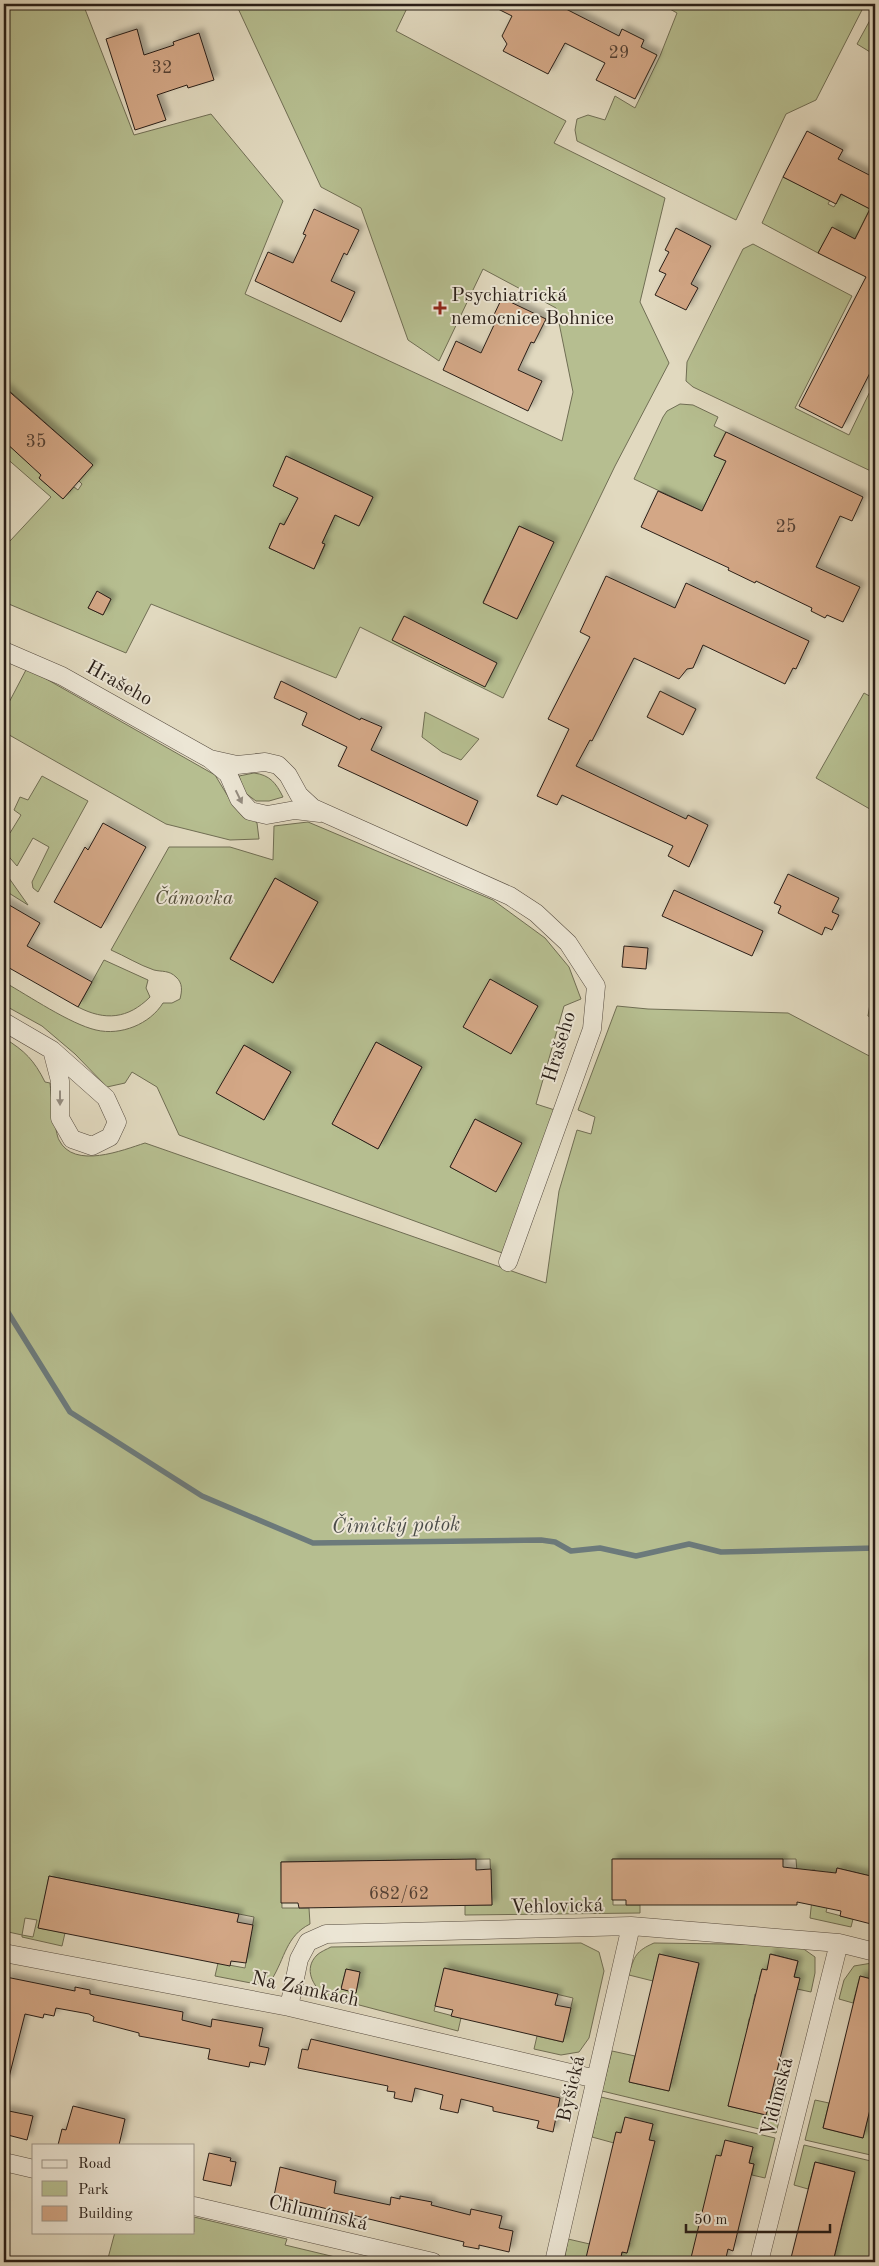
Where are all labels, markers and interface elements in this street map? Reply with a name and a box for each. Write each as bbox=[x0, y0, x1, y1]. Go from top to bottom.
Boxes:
house number: 29 bbox=[609, 44, 629, 62]
house number: 32 bbox=[152, 59, 172, 77]
place label: Psychiatrická nemocnice Bohnice bbox=[451, 286, 614, 329]
marker: Psychiatrická nemocnice Bohnice bbox=[433, 301, 447, 315]
house number: 35 bbox=[26, 433, 46, 451]
house number: 25 bbox=[776, 518, 796, 536]
street label: Hrašeho bbox=[82, 658, 156, 710]
one-way arrow bbox=[235, 789, 243, 804]
park label: Čámovka bbox=[154, 885, 234, 909]
street label: Hrašeho bbox=[540, 1009, 580, 1085]
one-way arrow bbox=[56, 1090, 64, 1106]
water label: Čimický potok bbox=[331, 1509, 460, 1538]
house number: 682/62 bbox=[369, 1885, 429, 1903]
street label: Vehlovická bbox=[510, 1896, 604, 1918]
street label: Na Zámkách bbox=[249, 1969, 361, 2011]
street label: Byšická bbox=[555, 2054, 589, 2124]
street label: Vidimská bbox=[759, 2055, 797, 2139]
legend bbox=[32, 2144, 195, 2234]
text: Road bbox=[78, 2157, 112, 2172]
text: Park bbox=[78, 2183, 109, 2198]
street label: Chlumínská bbox=[266, 2193, 370, 2235]
scale bar bbox=[686, 2201, 830, 2233]
text: Building bbox=[78, 2207, 133, 2222]
text: 50 m bbox=[694, 2213, 728, 2228]

